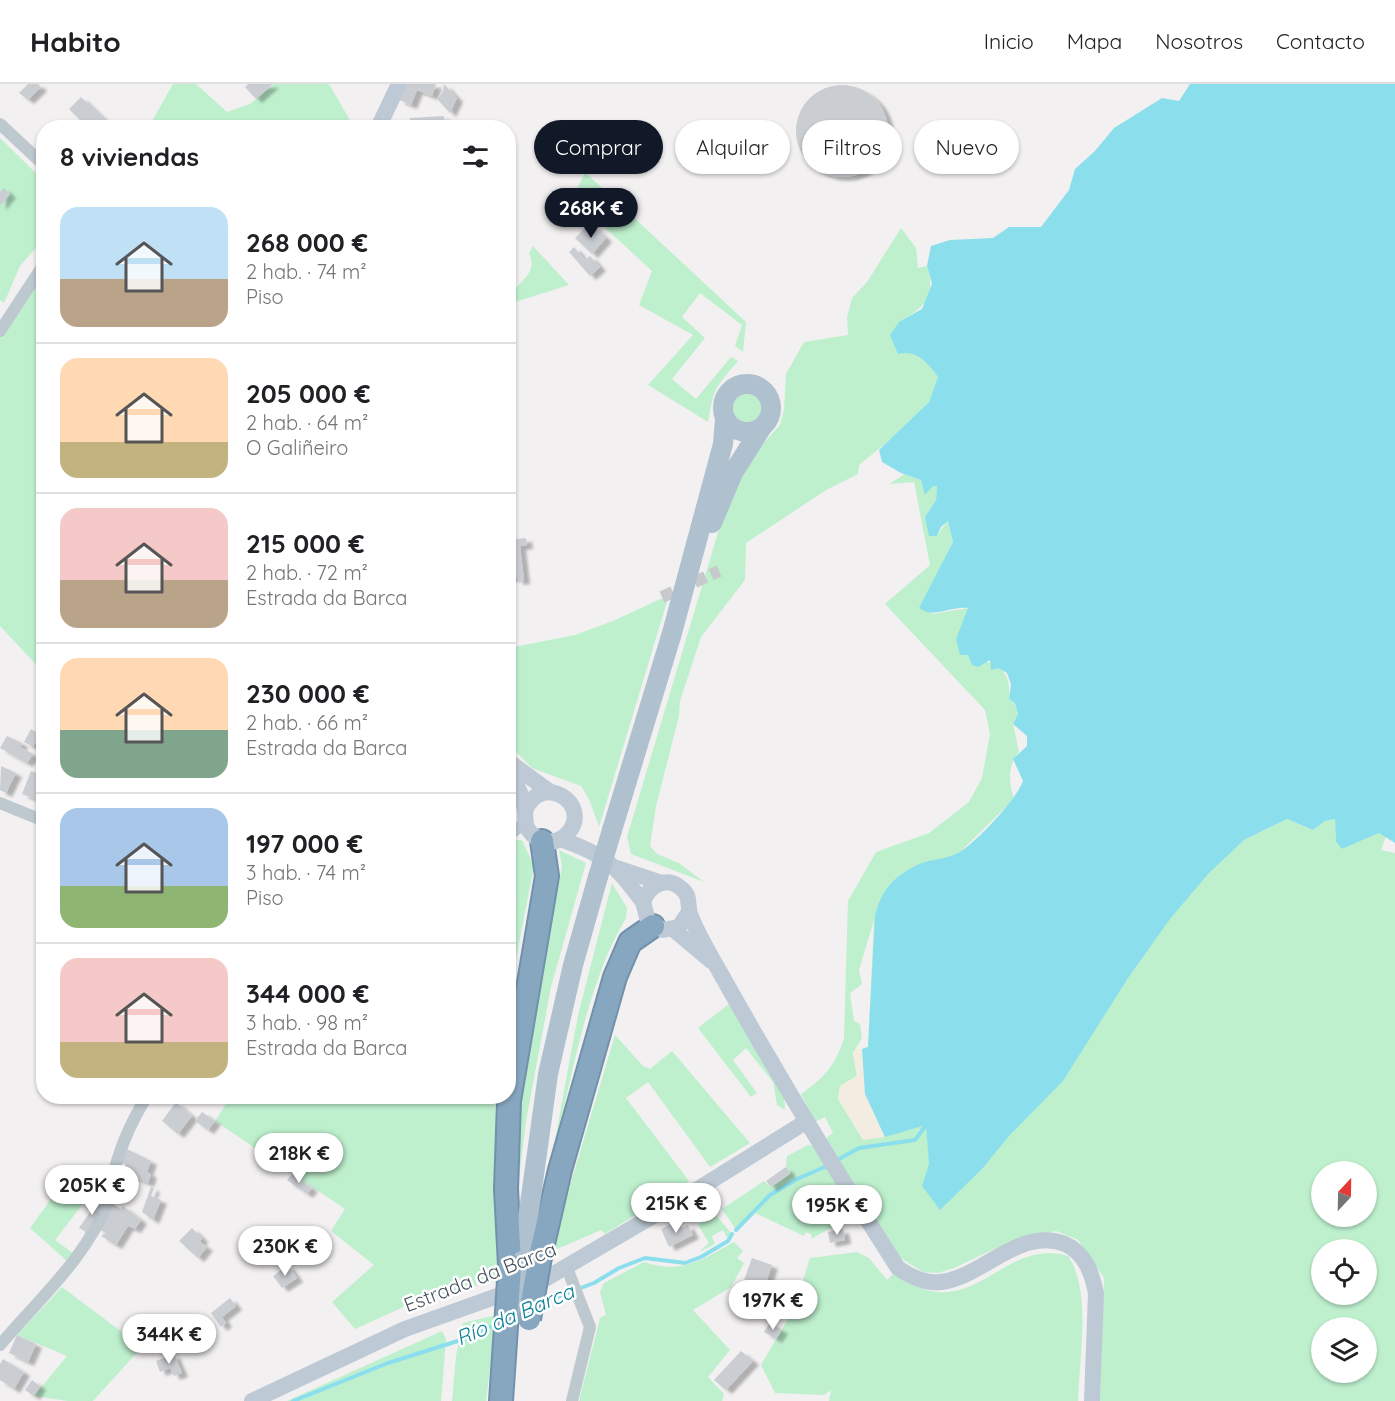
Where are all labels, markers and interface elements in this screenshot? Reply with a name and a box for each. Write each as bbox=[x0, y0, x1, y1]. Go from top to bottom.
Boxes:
text: Habito bbox=[30, 24, 121, 59]
text: Inicio bbox=[984, 28, 1034, 54]
text: Mapa bbox=[1067, 28, 1122, 54]
text: Nosotros bbox=[1155, 28, 1243, 54]
text: Contacto bbox=[1276, 28, 1365, 54]
chip: Comprar bbox=[534, 120, 663, 174]
chip: Alquilar bbox=[675, 120, 790, 174]
chip: Filtros bbox=[802, 120, 902, 174]
chip: Nuevo bbox=[914, 120, 1019, 174]
text: 8 viviendas bbox=[60, 140, 199, 173]
icon: filters bbox=[459, 140, 492, 173]
pin: 268K € bbox=[542, 188, 640, 239]
text: 268K € bbox=[559, 195, 623, 220]
text: 268 000 € bbox=[246, 226, 368, 259]
icon: home bbox=[108, 231, 180, 303]
text: 2 hab. · 74 m² bbox=[246, 259, 367, 284]
text: Piso bbox=[246, 284, 284, 309]
text: 205 000 € bbox=[246, 377, 371, 410]
icon: home bbox=[108, 382, 180, 454]
text: 2 hab. · 64 m² bbox=[246, 410, 368, 435]
text: O Galiñeiro bbox=[246, 435, 348, 460]
text: 215 000 € bbox=[246, 527, 365, 560]
icon: home bbox=[108, 532, 180, 604]
text: 2 hab. · 72 m² bbox=[246, 560, 368, 585]
text: Estrada da Barca bbox=[246, 585, 407, 610]
text: 230 000 € bbox=[246, 677, 369, 710]
icon: home bbox=[108, 682, 180, 754]
text: 2 hab. · 66 m² bbox=[246, 710, 368, 735]
text: Estrada da Barca bbox=[246, 735, 407, 760]
text: 197 000 € bbox=[246, 827, 363, 860]
icon: home bbox=[108, 832, 180, 904]
text: 3 hab. · 74 m² bbox=[246, 860, 366, 885]
text: Piso bbox=[246, 885, 284, 910]
text: 344 000 € bbox=[246, 977, 369, 1010]
icon: home bbox=[108, 982, 180, 1054]
text: 3 hab. · 98 m² bbox=[246, 1010, 368, 1035]
text: Estrada da Barca bbox=[246, 1035, 407, 1060]
pin: 218K € bbox=[250, 1133, 348, 1184]
text: 218K € bbox=[268, 1140, 330, 1165]
north arrow bbox=[1311, 1161, 1377, 1227]
map controls bbox=[1311, 1161, 1377, 1383]
pin: 205K € bbox=[43, 1165, 141, 1216]
text: 205K € bbox=[59, 1172, 125, 1197]
pin: 215K € bbox=[627, 1183, 725, 1234]
pin: 195K € bbox=[788, 1185, 886, 1236]
text: 215K € bbox=[645, 1190, 707, 1215]
text: 195K € bbox=[806, 1192, 868, 1217]
pin: 230K € bbox=[236, 1226, 334, 1277]
text: 230K € bbox=[252, 1233, 318, 1258]
street label: Estrada da Barca bbox=[400, 1236, 560, 1317]
button: locate bbox=[1311, 1239, 1377, 1305]
water label: Río da Barca bbox=[452, 1277, 579, 1351]
pin: 197K € bbox=[724, 1280, 822, 1331]
text: 197K € bbox=[743, 1287, 803, 1312]
pin: 344K € bbox=[120, 1314, 218, 1365]
button: layers bbox=[1311, 1317, 1377, 1383]
text: 344K € bbox=[136, 1321, 202, 1346]

